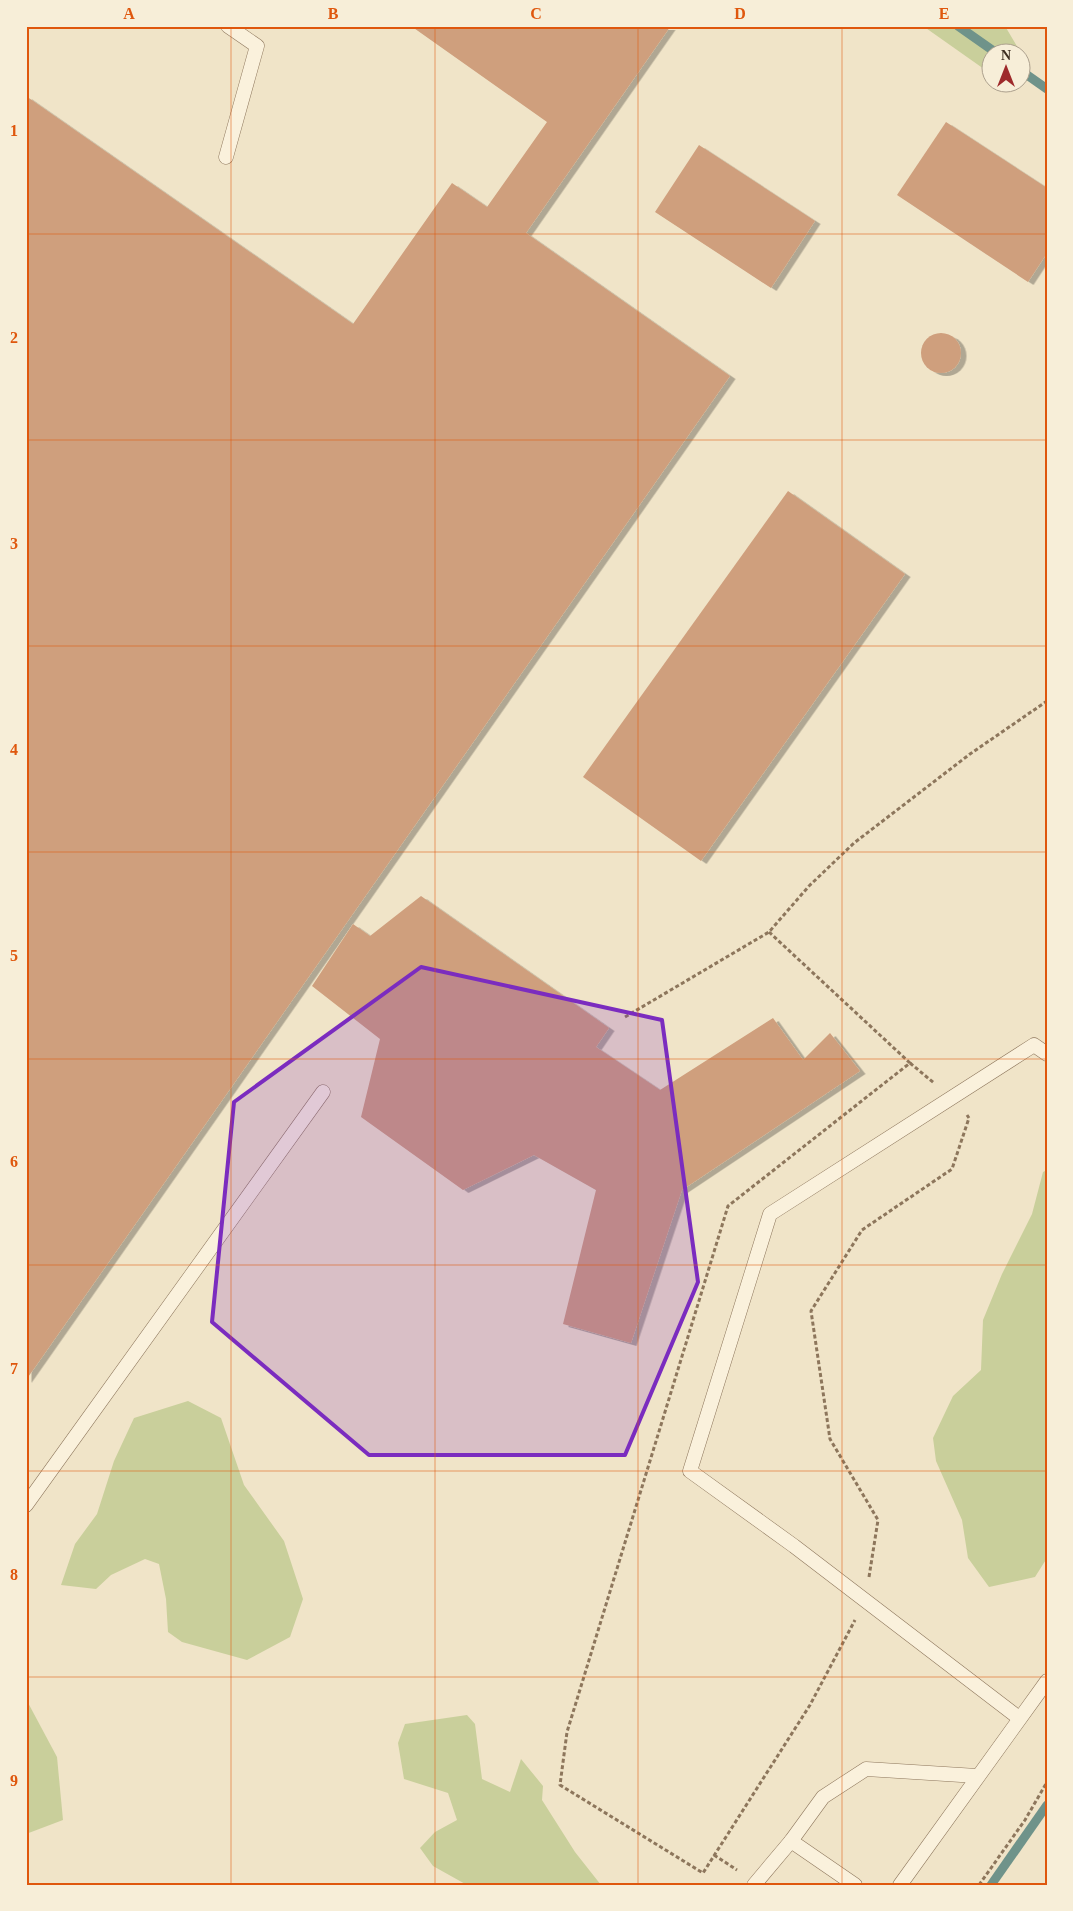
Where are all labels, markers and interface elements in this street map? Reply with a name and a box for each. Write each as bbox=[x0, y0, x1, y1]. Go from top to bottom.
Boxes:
text: A bbox=[123, 5, 135, 22]
text: B bbox=[328, 5, 339, 22]
text: C bbox=[530, 5, 542, 22]
text: D bbox=[734, 5, 746, 22]
text: E bbox=[939, 5, 949, 22]
north arrow bbox=[980, 42, 1030, 92]
text: N bbox=[1001, 48, 1011, 63]
text: 1 bbox=[10, 122, 18, 139]
text: 2 bbox=[10, 329, 18, 346]
text: 3 bbox=[10, 535, 18, 552]
text: 4 bbox=[10, 741, 18, 758]
text: 5 bbox=[10, 947, 18, 964]
text: 6 bbox=[10, 1153, 18, 1170]
text: 7 bbox=[10, 1360, 18, 1377]
text: 8 bbox=[10, 1566, 18, 1583]
text: 9 bbox=[10, 1772, 18, 1789]

